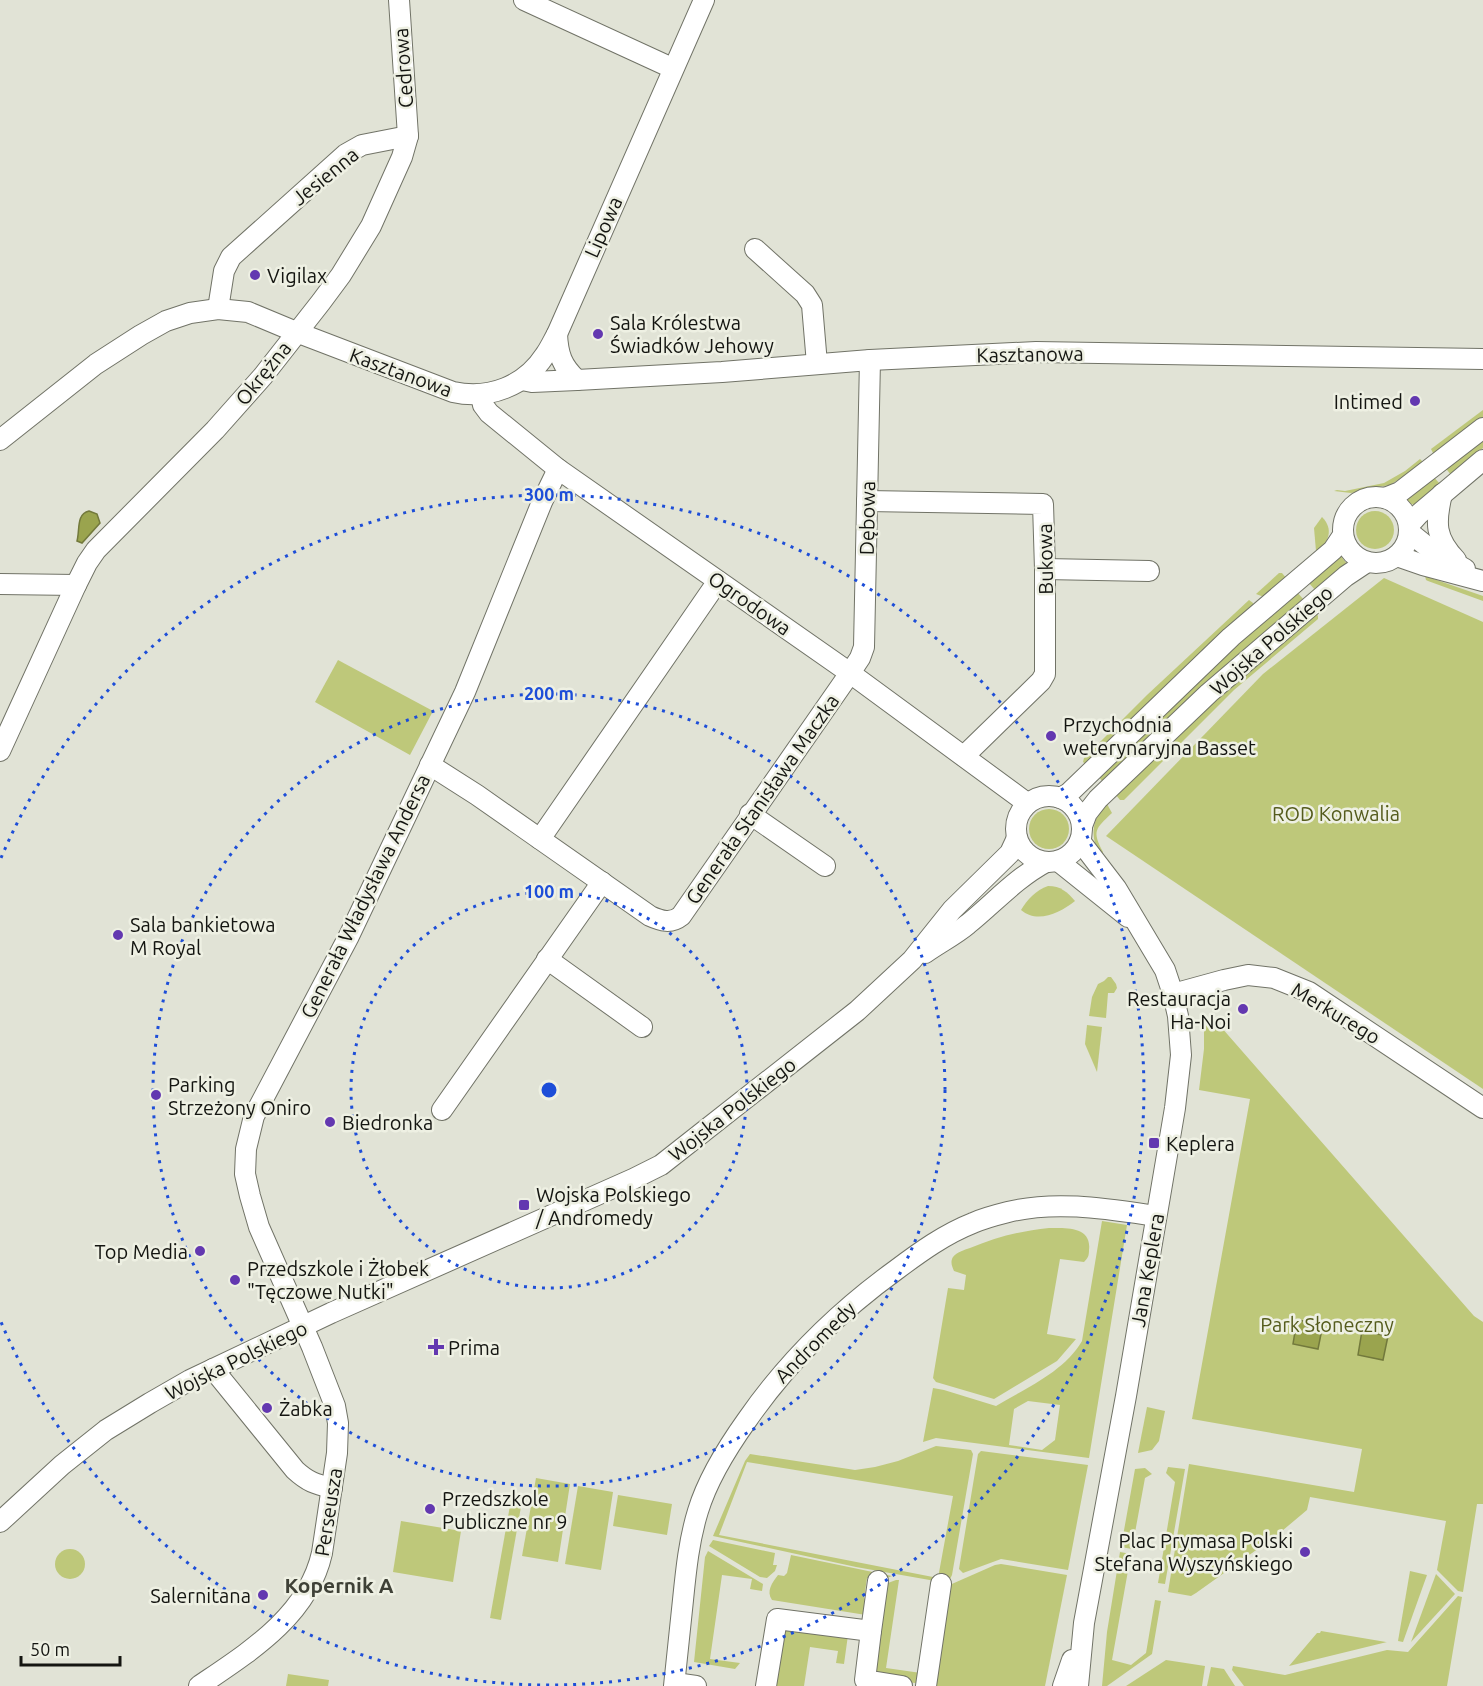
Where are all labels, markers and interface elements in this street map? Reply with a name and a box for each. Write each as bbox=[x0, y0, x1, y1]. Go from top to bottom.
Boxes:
street label: Cedrowa bbox=[389, 27, 417, 109]
street label: Jesienna bbox=[287, 142, 363, 210]
street label: Lipowa bbox=[579, 193, 627, 261]
place label: Vigilax bbox=[267, 264, 327, 287]
marker: Vigilax bbox=[248, 268, 262, 282]
place label: Sala Królestwa Świadków Jehowy bbox=[610, 311, 774, 357]
marker: Sala Królestwa Świadków Jehowy bbox=[591, 327, 605, 341]
street label: Okrężna bbox=[230, 337, 296, 409]
street label: Kasztanowa bbox=[976, 342, 1084, 366]
street label: Kasztanowa bbox=[347, 343, 455, 401]
place label: Intimed bbox=[1334, 390, 1403, 413]
marker: Intimed bbox=[1408, 394, 1422, 408]
street label: Dębowa bbox=[855, 481, 879, 555]
text: 300 m bbox=[524, 484, 574, 504]
street label: Bukowa bbox=[1033, 523, 1057, 595]
street label: Ogrodowa bbox=[704, 566, 796, 640]
street label: Wojska Polskiego bbox=[1205, 580, 1337, 700]
text: 200 m bbox=[524, 683, 574, 703]
street label: Generała Stanisława Maczka bbox=[681, 690, 843, 908]
place label: Przychodnia weterynaryjna Basset bbox=[1063, 713, 1256, 759]
marker: Przychodnia weterynaryjna Basset bbox=[1044, 729, 1058, 743]
street label: Generała Władysława Andersa bbox=[296, 770, 434, 1022]
park label: ROD Konwalia bbox=[1272, 802, 1400, 825]
text: 100 m bbox=[524, 881, 574, 901]
place label: Sala bankietowa M Royal bbox=[130, 913, 276, 959]
marker: Sala bankietowa M Royal bbox=[111, 928, 125, 942]
street label: Merkurego bbox=[1288, 978, 1384, 1048]
place label: Restauracja Ha-Noi bbox=[1127, 987, 1231, 1033]
marker: Restauracja Ha-Noi bbox=[1236, 1002, 1250, 1016]
street label: Wojska Polskiego bbox=[664, 1052, 800, 1166]
place label: Parking Strzeżony Oniro bbox=[168, 1073, 311, 1119]
centre of rings bbox=[539, 1080, 559, 1100]
marker: Parking Strzeżony Oniro bbox=[149, 1088, 163, 1102]
place label: Biedronka bbox=[342, 1111, 433, 1134]
marker: Biedronka bbox=[323, 1115, 337, 1129]
place label: Keplera bbox=[1166, 1132, 1235, 1155]
marker: Keplera bbox=[1147, 1136, 1161, 1150]
place label: Wojska Polskiego / Andromedy bbox=[535, 1183, 691, 1229]
marker: Wojska Polskiego / Andromedy bbox=[517, 1198, 531, 1212]
street label: Jana Keplera bbox=[1126, 1211, 1168, 1329]
place label: Top Media bbox=[95, 1240, 188, 1263]
marker: Top Media bbox=[193, 1244, 207, 1258]
place label: Przedszkole i Żłobek "Tęczowe Nutki" bbox=[247, 1257, 429, 1303]
marker: Przedszkole i Żłobek "Tęczowe Nutki" bbox=[228, 1273, 242, 1287]
street label: Andromedy bbox=[770, 1296, 861, 1387]
park label: Park Słoneczny bbox=[1260, 1313, 1394, 1336]
street label: Wojska Polskiego bbox=[161, 1316, 311, 1404]
place label: Prima bbox=[448, 1336, 500, 1359]
marker: Prima bbox=[429, 1340, 443, 1354]
place label: Żabka bbox=[279, 1397, 333, 1420]
marker: Żabka bbox=[260, 1401, 274, 1415]
street label: Perseusza bbox=[310, 1466, 346, 1558]
place label: Przedszkole Publiczne nr 9 bbox=[442, 1487, 568, 1533]
marker: Przedszkole Publiczne nr 9 bbox=[423, 1502, 437, 1516]
place label: Plac Prymasa Polski Stefana Wyszyńskiego bbox=[1095, 1529, 1293, 1575]
marker: Plac Prymasa Polski Stefana Wyszyńskiego bbox=[1298, 1545, 1312, 1559]
district label: Kopernik A bbox=[285, 1573, 394, 1597]
place label: Salernitana bbox=[150, 1584, 251, 1607]
marker: Salernitana bbox=[256, 1588, 270, 1602]
scale bar bbox=[21, 1629, 120, 1667]
text: 50 m bbox=[30, 1639, 70, 1659]

